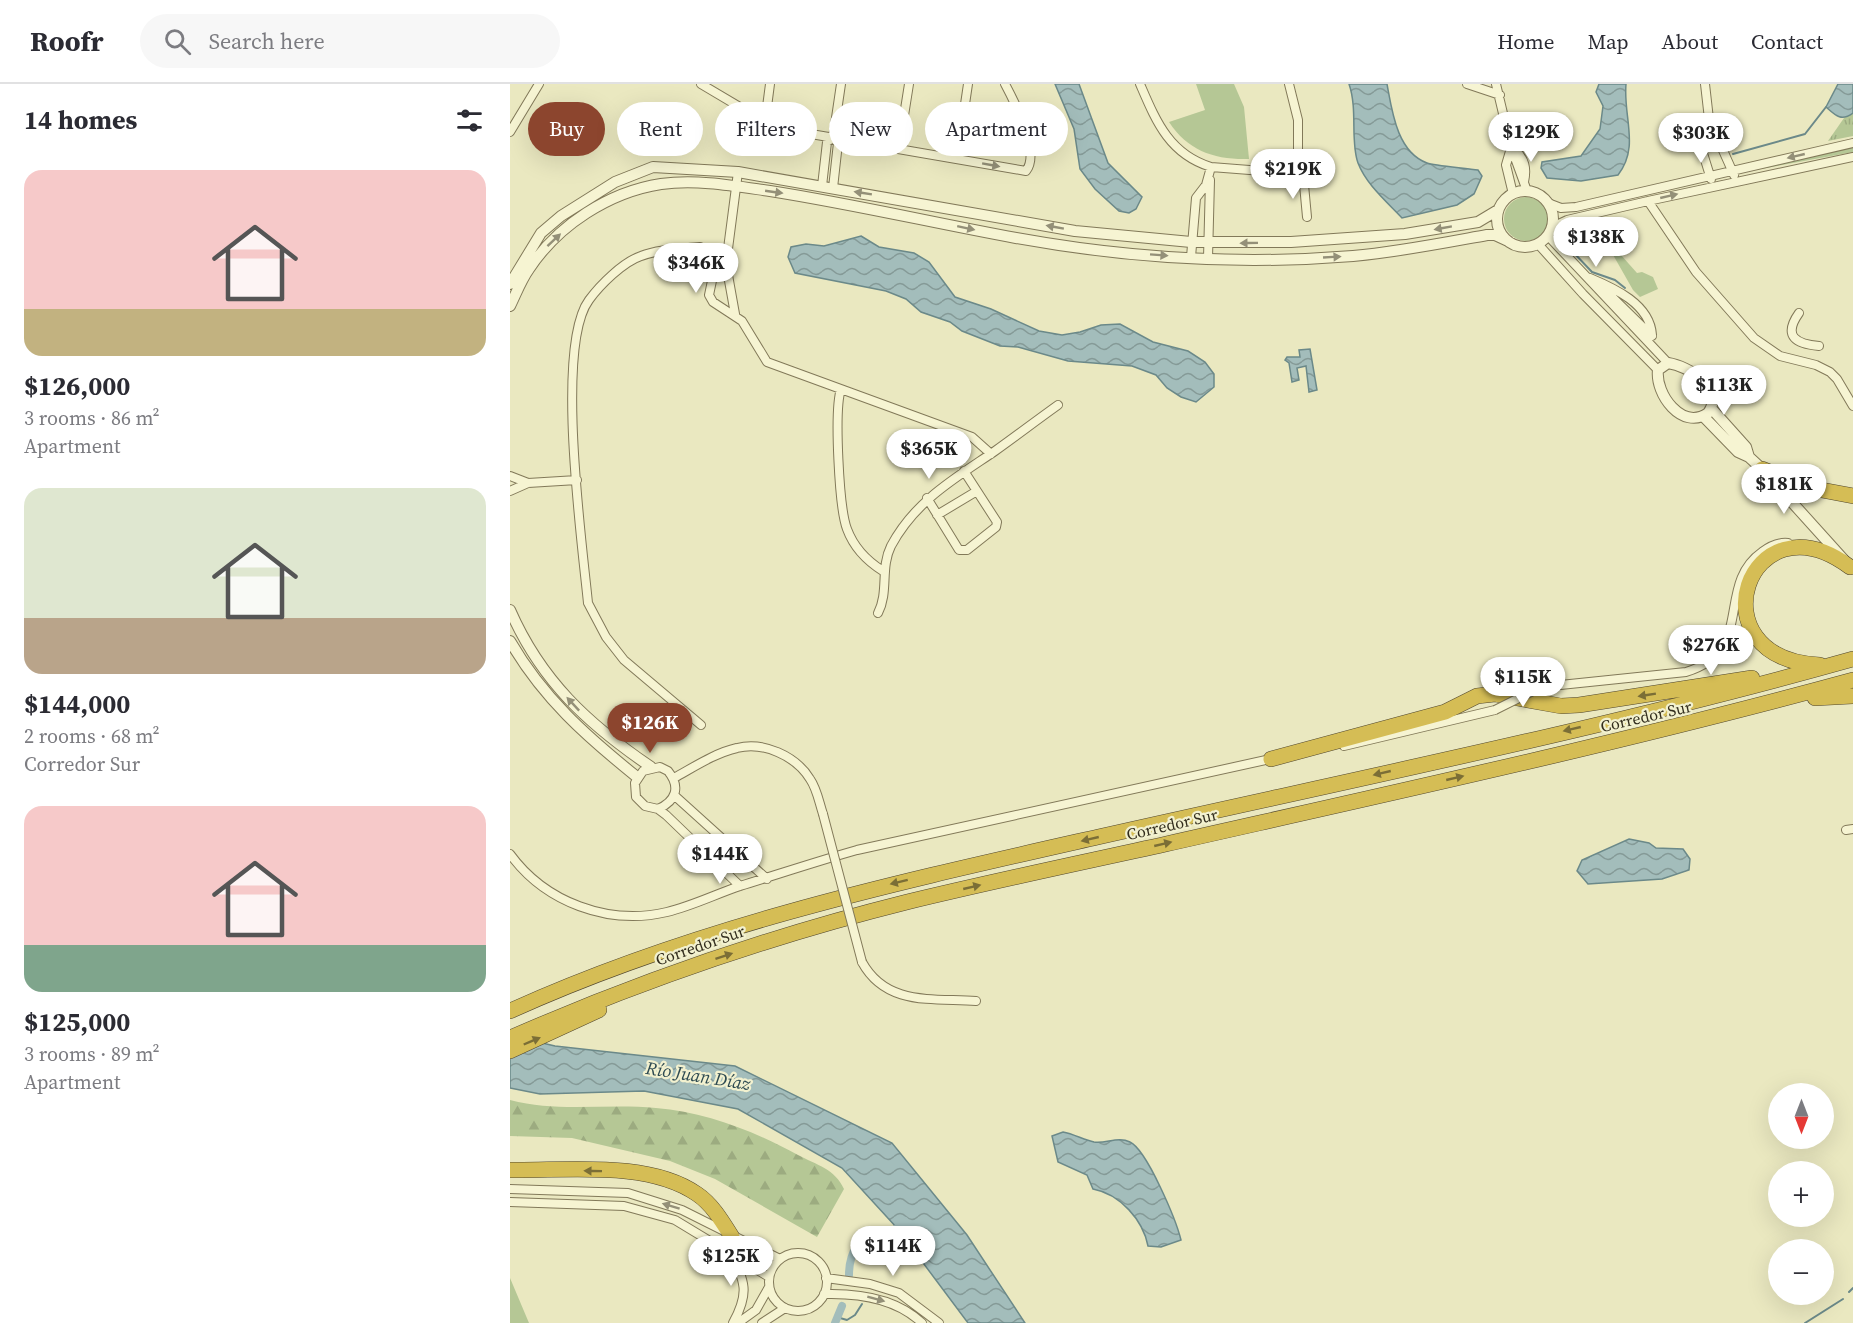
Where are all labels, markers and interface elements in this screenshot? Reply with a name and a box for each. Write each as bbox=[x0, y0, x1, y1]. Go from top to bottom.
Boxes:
search box bbox=[140, 14, 560, 68]
text: Roofr bbox=[30, 22, 104, 60]
icon: search bbox=[161, 25, 194, 58]
text: Search here bbox=[209, 26, 325, 56]
text: Home bbox=[1497, 27, 1555, 56]
text: Map bbox=[1588, 27, 1629, 56]
text: About bbox=[1662, 27, 1718, 56]
text: Contact bbox=[1751, 27, 1823, 56]
text: 14 homes bbox=[24, 102, 137, 138]
chip: Buy bbox=[528, 102, 605, 156]
chip: Rent bbox=[617, 102, 703, 156]
chip: Filters bbox=[715, 102, 817, 156]
chip: New bbox=[829, 102, 913, 156]
chip: Apartment bbox=[925, 102, 1068, 156]
icon: filters bbox=[453, 104, 486, 137]
pin: $129K bbox=[1489, 112, 1573, 163]
pin: $303K bbox=[1659, 113, 1743, 164]
text: $129K bbox=[1502, 117, 1560, 145]
text: $303K bbox=[1672, 118, 1730, 146]
pin: $219K bbox=[1251, 149, 1335, 200]
one-way arrow bbox=[1786, 152, 1805, 161]
text: $219K bbox=[1264, 154, 1322, 182]
one-way arrow bbox=[981, 160, 1000, 169]
one-way arrow bbox=[765, 187, 784, 196]
one-way arrow bbox=[853, 188, 872, 197]
one-way arrow bbox=[1660, 191, 1679, 200]
icon: home bbox=[201, 209, 309, 317]
pin: $138K bbox=[1554, 217, 1638, 268]
one-way arrow bbox=[1045, 222, 1064, 231]
text: $138K bbox=[1567, 222, 1625, 250]
one-way arrow bbox=[957, 223, 975, 233]
one-way arrow bbox=[1434, 224, 1453, 233]
one-way arrow bbox=[546, 233, 561, 247]
one-way arrow bbox=[1240, 238, 1259, 247]
pin: $346K bbox=[654, 243, 738, 294]
text: $346K bbox=[667, 248, 725, 276]
one-way arrow bbox=[1149, 250, 1168, 260]
one-way arrow bbox=[1322, 252, 1341, 261]
pin: $113K bbox=[1682, 365, 1766, 416]
text: $126,000 bbox=[24, 368, 130, 404]
text: $113K bbox=[1695, 370, 1753, 398]
text: 3 rooms · 86 m² bbox=[24, 404, 160, 432]
pin: $365K bbox=[887, 429, 971, 480]
text: Apartment bbox=[24, 432, 121, 460]
text: $365K bbox=[900, 434, 958, 462]
pin: $181K bbox=[1742, 464, 1826, 515]
text: $181K bbox=[1755, 469, 1813, 497]
icon: home bbox=[201, 527, 309, 635]
pin: $276K bbox=[1669, 625, 1753, 676]
text: $276K bbox=[1682, 630, 1740, 658]
pin: $115K bbox=[1481, 657, 1565, 708]
text: $115K bbox=[1494, 662, 1552, 690]
text: $144,000 bbox=[24, 686, 130, 722]
one-way arrow bbox=[1638, 691, 1657, 700]
street label: Corredor Sur bbox=[1598, 695, 1694, 737]
one-way arrow bbox=[567, 697, 580, 712]
pin: $126K bbox=[608, 703, 692, 754]
text: $126K bbox=[621, 708, 679, 736]
text: 2 rooms · 68 m² bbox=[24, 722, 160, 750]
one-way arrow bbox=[1563, 725, 1582, 735]
text: Corredor Sur bbox=[24, 750, 140, 778]
one-way arrow bbox=[1372, 769, 1391, 778]
one-way arrow bbox=[1446, 773, 1464, 783]
street label: Corredor Sur bbox=[1124, 803, 1220, 845]
pin: $144K bbox=[678, 834, 762, 885]
one-way arrow bbox=[1080, 835, 1099, 844]
text: $144K bbox=[691, 839, 749, 867]
one-way arrow bbox=[1153, 839, 1172, 849]
icon: home bbox=[201, 845, 309, 953]
one-way arrow bbox=[890, 878, 908, 887]
one-way arrow bbox=[963, 882, 982, 892]
street label: Corredor Sur bbox=[652, 919, 748, 971]
one-way arrow bbox=[715, 950, 733, 960]
text: $125,000 bbox=[24, 1004, 130, 1040]
one-way arrow bbox=[524, 1036, 542, 1046]
text: 3 rooms · 89 m² bbox=[24, 1040, 160, 1068]
water label: Río Juan Díaz bbox=[643, 1055, 753, 1096]
text: Apartment bbox=[24, 1068, 121, 1096]
north arrow bbox=[1768, 1083, 1834, 1149]
map controls bbox=[1768, 1083, 1834, 1305]
button: + bbox=[1768, 1161, 1834, 1227]
one-way arrow bbox=[584, 1166, 603, 1176]
one-way arrow bbox=[662, 1201, 680, 1210]
pin: $114K bbox=[851, 1226, 935, 1277]
text: $114K bbox=[864, 1231, 922, 1259]
pin: $125K bbox=[689, 1236, 773, 1287]
button: − bbox=[1768, 1239, 1834, 1305]
text: $125K bbox=[702, 1241, 760, 1269]
one-way arrow bbox=[867, 1295, 885, 1304]

